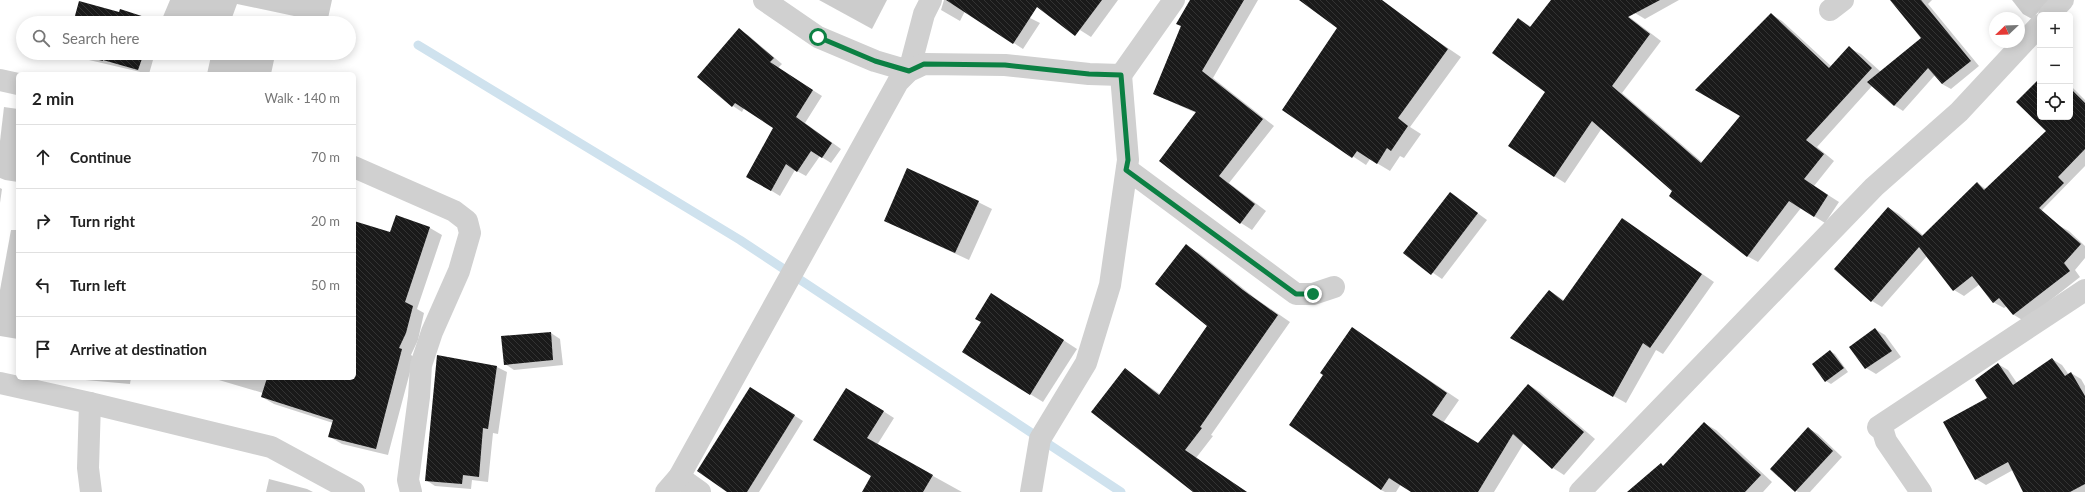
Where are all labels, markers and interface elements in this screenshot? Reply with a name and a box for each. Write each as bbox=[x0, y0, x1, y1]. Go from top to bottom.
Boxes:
north arrow bbox=[1989, 12, 2025, 48]
map controls bbox=[2037, 12, 2073, 120]
button: + bbox=[2037, 12, 2073, 48]
search box bbox=[16, 16, 356, 60]
icon: search bbox=[30, 27, 52, 49]
route start bbox=[809, 28, 827, 46]
text: Search here bbox=[62, 29, 139, 47]
button: − bbox=[2037, 48, 2073, 84]
button: locate bbox=[2037, 84, 2073, 120]
text: 2 min bbox=[32, 88, 74, 109]
text: Walk · 140 m bbox=[264, 90, 340, 106]
icon: ahead bbox=[32, 146, 54, 168]
text: Continue bbox=[70, 148, 131, 166]
text: 70 m bbox=[311, 149, 340, 165]
icon: right bbox=[32, 210, 54, 232]
text: Turn right bbox=[70, 212, 135, 230]
text: 20 m bbox=[311, 213, 340, 229]
icon: left bbox=[32, 274, 54, 296]
text: Turn left bbox=[70, 276, 126, 294]
text: 50 m bbox=[311, 277, 340, 293]
route end bbox=[1304, 285, 1322, 303]
icon: arrive bbox=[32, 338, 54, 360]
text: Arrive at destination bbox=[70, 340, 207, 358]

